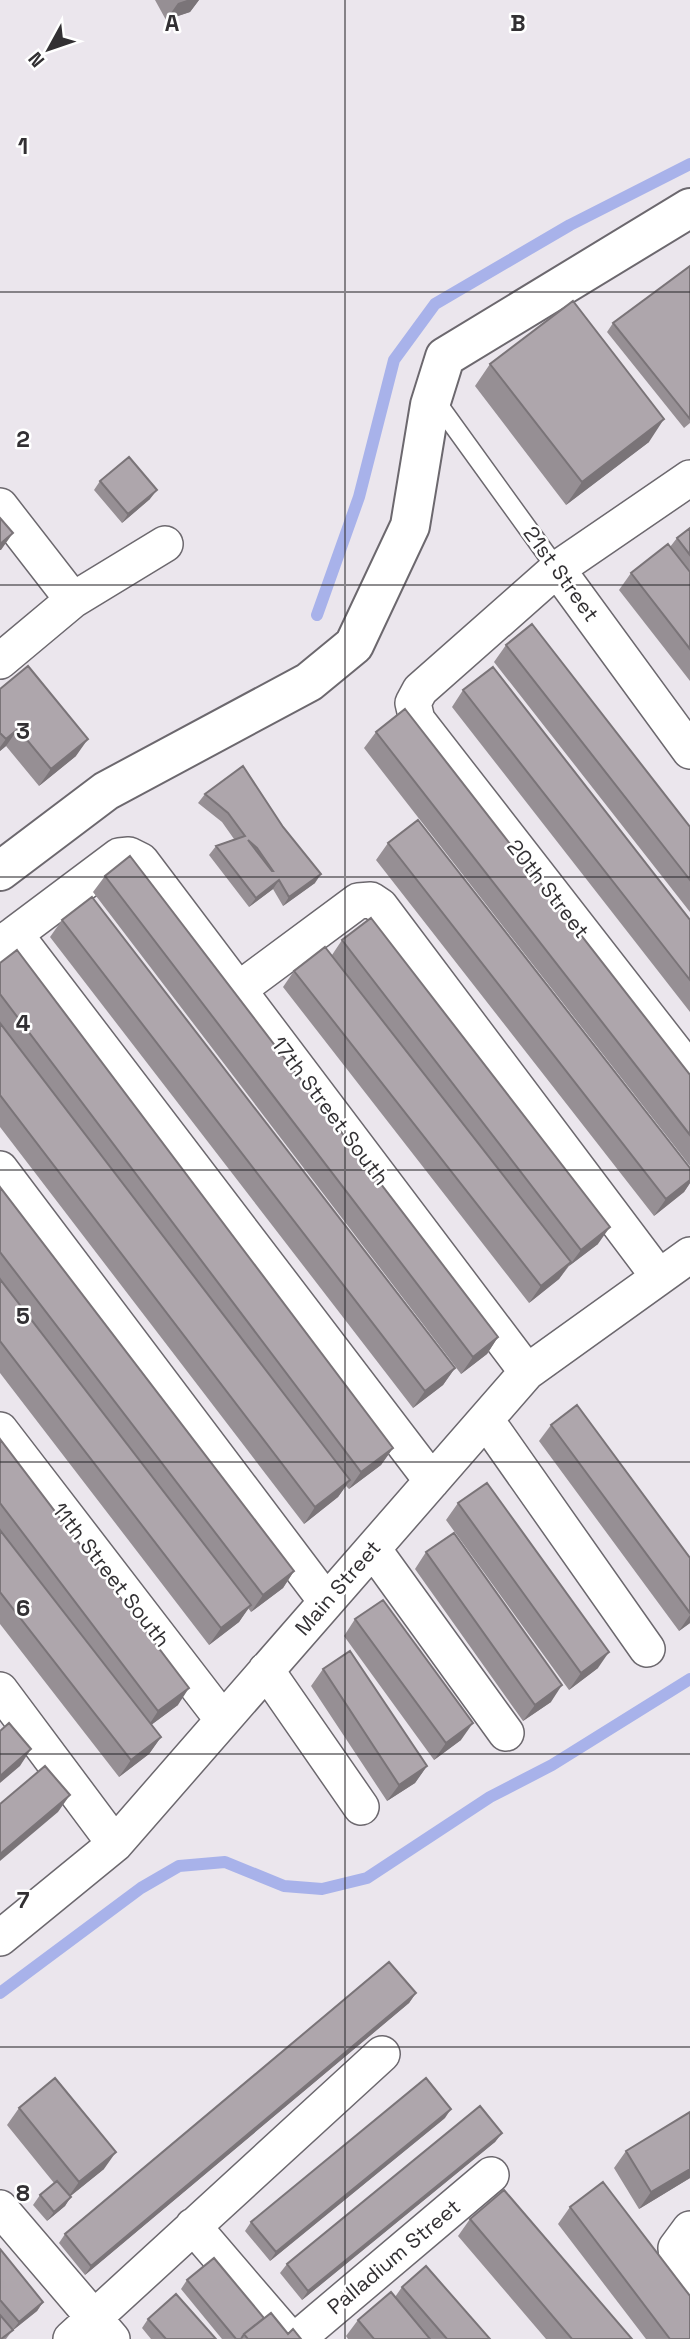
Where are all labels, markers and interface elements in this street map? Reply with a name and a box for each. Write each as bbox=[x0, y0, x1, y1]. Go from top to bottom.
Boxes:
text: A bbox=[165, 8, 180, 38]
text: B bbox=[510, 8, 526, 38]
north arrow bbox=[14, 14, 84, 84]
text: N bbox=[23, 47, 50, 73]
text: 1 bbox=[18, 131, 28, 161]
text: 2 bbox=[16, 424, 30, 454]
street label: 21st Street bbox=[518, 521, 605, 627]
text: 3 bbox=[16, 716, 30, 746]
street label: 20th Street bbox=[501, 834, 595, 944]
text: 4 bbox=[16, 1008, 31, 1038]
street label: 17th Street South bbox=[266, 1031, 395, 1190]
text: 5 bbox=[16, 1301, 30, 1331]
street label: 11th Street South bbox=[46, 1497, 176, 1652]
street label: Main Street bbox=[289, 1534, 386, 1641]
text: 6 bbox=[16, 1593, 30, 1623]
text: 7 bbox=[17, 1885, 30, 1915]
text: 8 bbox=[16, 2178, 30, 2208]
street label: Palladium Street bbox=[322, 2193, 466, 2320]

